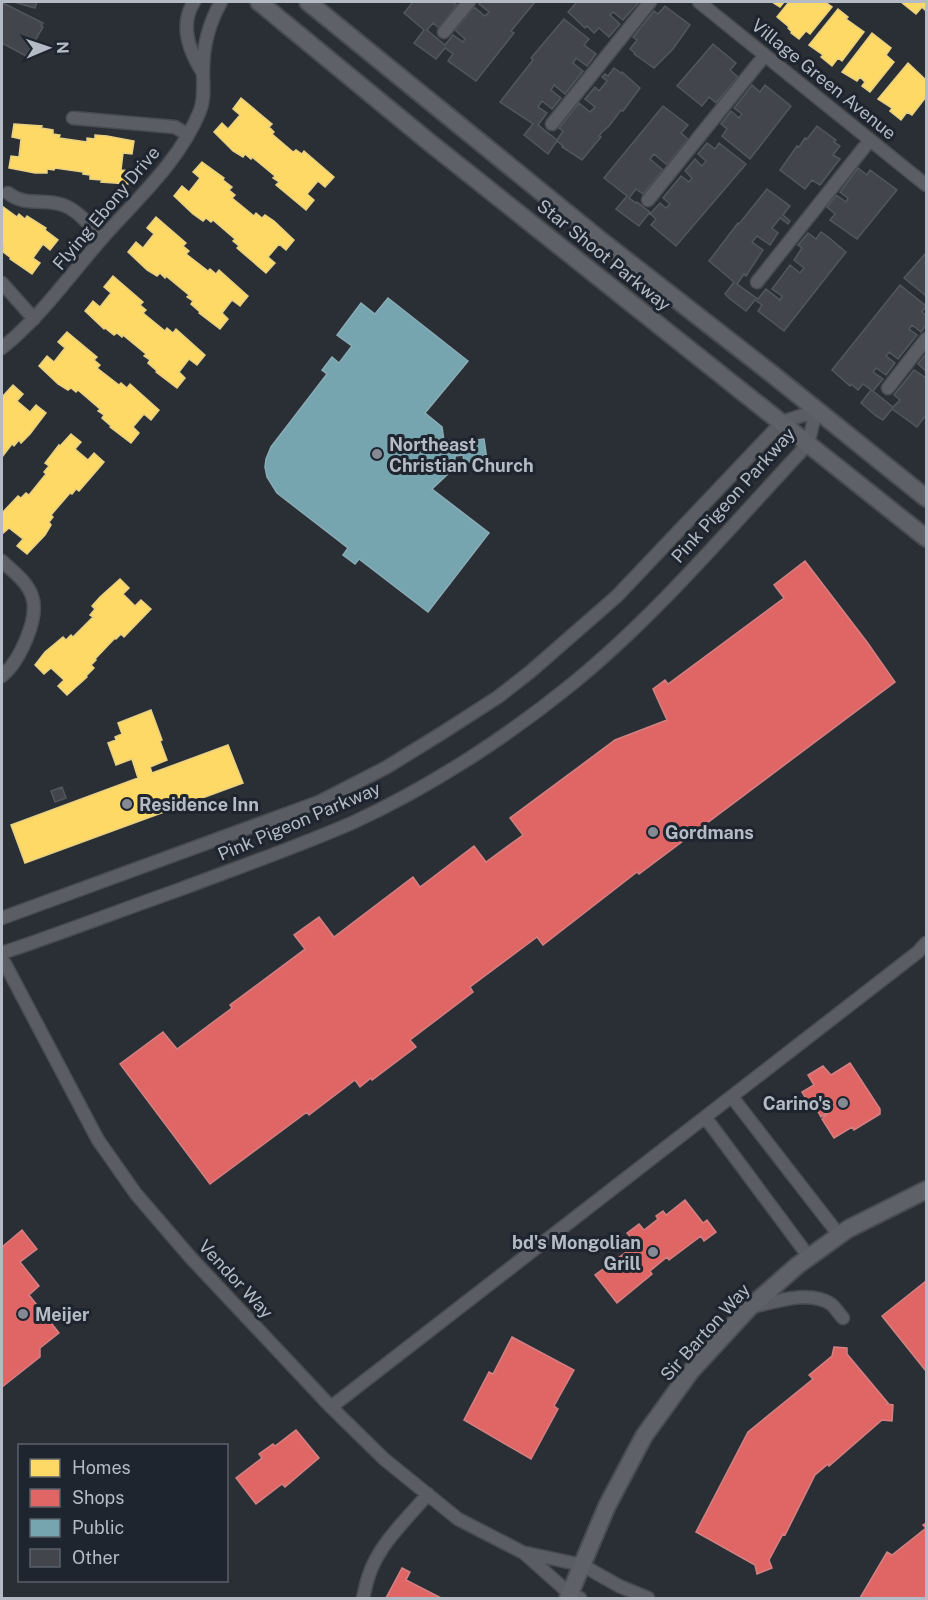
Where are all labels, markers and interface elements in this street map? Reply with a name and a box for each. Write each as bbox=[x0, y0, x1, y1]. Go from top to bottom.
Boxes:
street label: Village Green Avenue bbox=[748, 14, 900, 144]
north arrow bbox=[18, 18, 78, 78]
text: N bbox=[53, 41, 72, 54]
street label: Flying Ebony Drive bbox=[48, 142, 164, 274]
street label: Star Shoot Parkway bbox=[533, 195, 675, 315]
street label: Pink Pigeon Parkway bbox=[667, 423, 799, 567]
place label: Northeast Christian Church bbox=[389, 434, 534, 476]
marker: Northeast Christian Church bbox=[370, 447, 384, 461]
street label: Pink Pigeon Parkway bbox=[215, 777, 384, 865]
place label: Residence Inn bbox=[139, 794, 259, 815]
marker: Residence Inn bbox=[120, 797, 134, 811]
place label: Gordmans bbox=[665, 822, 754, 843]
marker: Gordmans bbox=[646, 825, 660, 839]
place label: Carino's bbox=[763, 1093, 831, 1114]
marker: Carino's bbox=[836, 1096, 850, 1110]
place label: bd's Mongolian Grill bbox=[512, 1232, 641, 1274]
street label: Vendor Way bbox=[194, 1235, 278, 1323]
marker: bd's Mongolian Grill bbox=[646, 1245, 660, 1259]
street label: Sir Barton Way bbox=[656, 1279, 754, 1385]
place label: Meijer bbox=[35, 1304, 90, 1325]
marker: Meijer bbox=[16, 1307, 30, 1321]
legend bbox=[18, 1444, 228, 1582]
text: Homes bbox=[72, 1457, 131, 1478]
text: Shops bbox=[72, 1487, 124, 1508]
text: Public bbox=[72, 1517, 124, 1538]
text: Other bbox=[72, 1547, 120, 1568]

